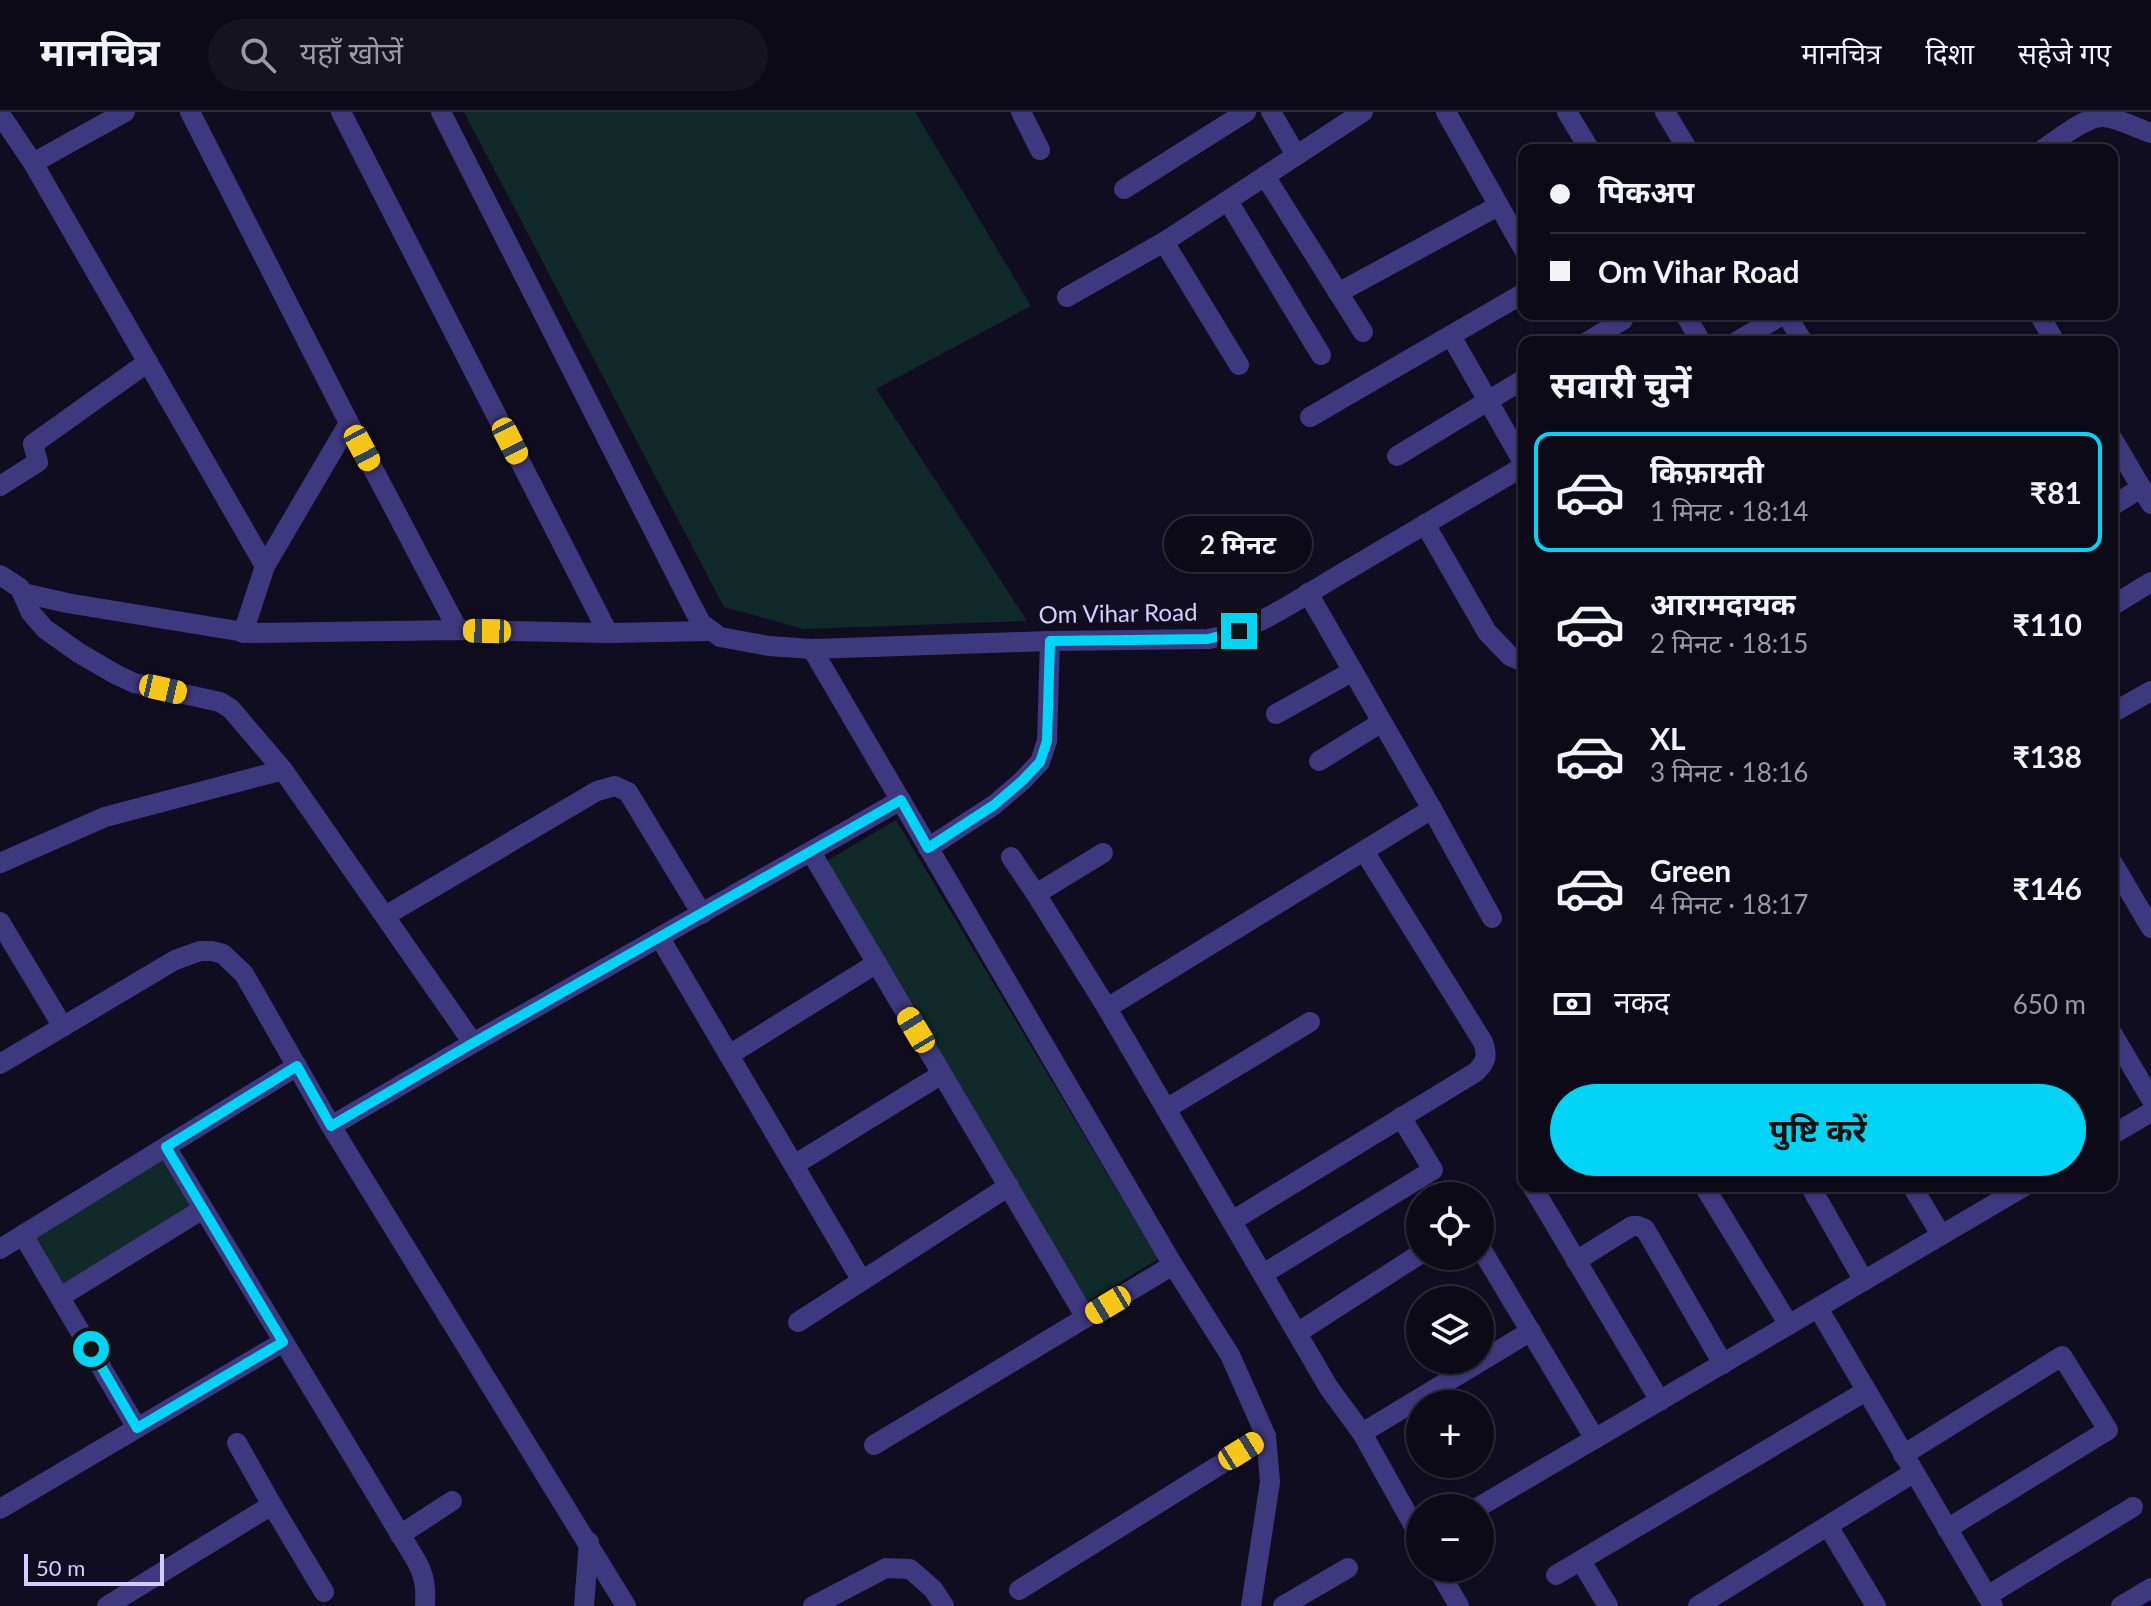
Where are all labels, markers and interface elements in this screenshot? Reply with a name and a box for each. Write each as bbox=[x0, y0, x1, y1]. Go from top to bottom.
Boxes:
search box bbox=[208, 19, 768, 91]
text: मानचित्र bbox=[40, 28, 160, 74]
icon: search bbox=[236, 33, 280, 77]
text: यहाँ खोजें bbox=[300, 34, 403, 70]
text: मानचित्र bbox=[1802, 36, 1882, 70]
text: दिशा bbox=[1926, 36, 1974, 70]
text: सहेजे गए bbox=[2018, 36, 2111, 70]
text: पिकअप bbox=[1598, 173, 1694, 209]
text: Om Vihar Road bbox=[1598, 253, 1800, 289]
text: सवारी चुनें bbox=[1550, 362, 1691, 406]
car bbox=[488, 414, 532, 468]
car bbox=[340, 421, 384, 475]
text: किफ़ायती bbox=[1650, 453, 1764, 489]
icon: car bbox=[1554, 456, 1626, 528]
text: ₹81 bbox=[2030, 474, 2082, 510]
text: 1 मिनट · 18:14 bbox=[1650, 495, 1808, 527]
callout: 2 मिनट bbox=[1165, 515, 1313, 571]
text: 2 मिनट bbox=[1200, 528, 1276, 560]
text: आरामदायक bbox=[1650, 585, 1796, 621]
icon: car bbox=[1554, 588, 1626, 660]
street label: Om Vihar Road bbox=[1038, 597, 1198, 628]
text: ₹110 bbox=[2012, 606, 2082, 642]
route end bbox=[1221, 613, 1257, 649]
car bbox=[463, 619, 511, 643]
text: 2 मिनट · 18:15 bbox=[1650, 627, 1808, 659]
car bbox=[137, 672, 189, 706]
icon: car bbox=[1554, 720, 1626, 792]
text: XL bbox=[1650, 720, 1686, 756]
text: ₹138 bbox=[2012, 738, 2082, 774]
text: 3 मिनट · 18:16 bbox=[1650, 756, 1808, 788]
icon: car bbox=[1554, 852, 1626, 924]
text: Green bbox=[1650, 852, 1731, 888]
text: ₹146 bbox=[2012, 870, 2082, 906]
text: 4 मिनट · 18:17 bbox=[1650, 888, 1808, 920]
icon: cash bbox=[1550, 982, 1594, 1026]
text: नकद bbox=[1614, 983, 1670, 1019]
text: 650 m bbox=[2013, 988, 2086, 1020]
car bbox=[893, 1003, 939, 1057]
button: पुष्टि करें bbox=[1550, 1084, 2086, 1176]
map controls bbox=[1406, 1182, 1494, 1582]
button: locate bbox=[1406, 1182, 1494, 1270]
car bbox=[1081, 1282, 1135, 1328]
button: layers bbox=[1406, 1286, 1494, 1374]
route start bbox=[73, 1331, 109, 1367]
button: + bbox=[1406, 1390, 1494, 1478]
car bbox=[1214, 1428, 1268, 1474]
button: − bbox=[1406, 1494, 1494, 1582]
scale bar bbox=[24, 1550, 164, 1586]
text: 50 m bbox=[36, 1554, 85, 1581]

